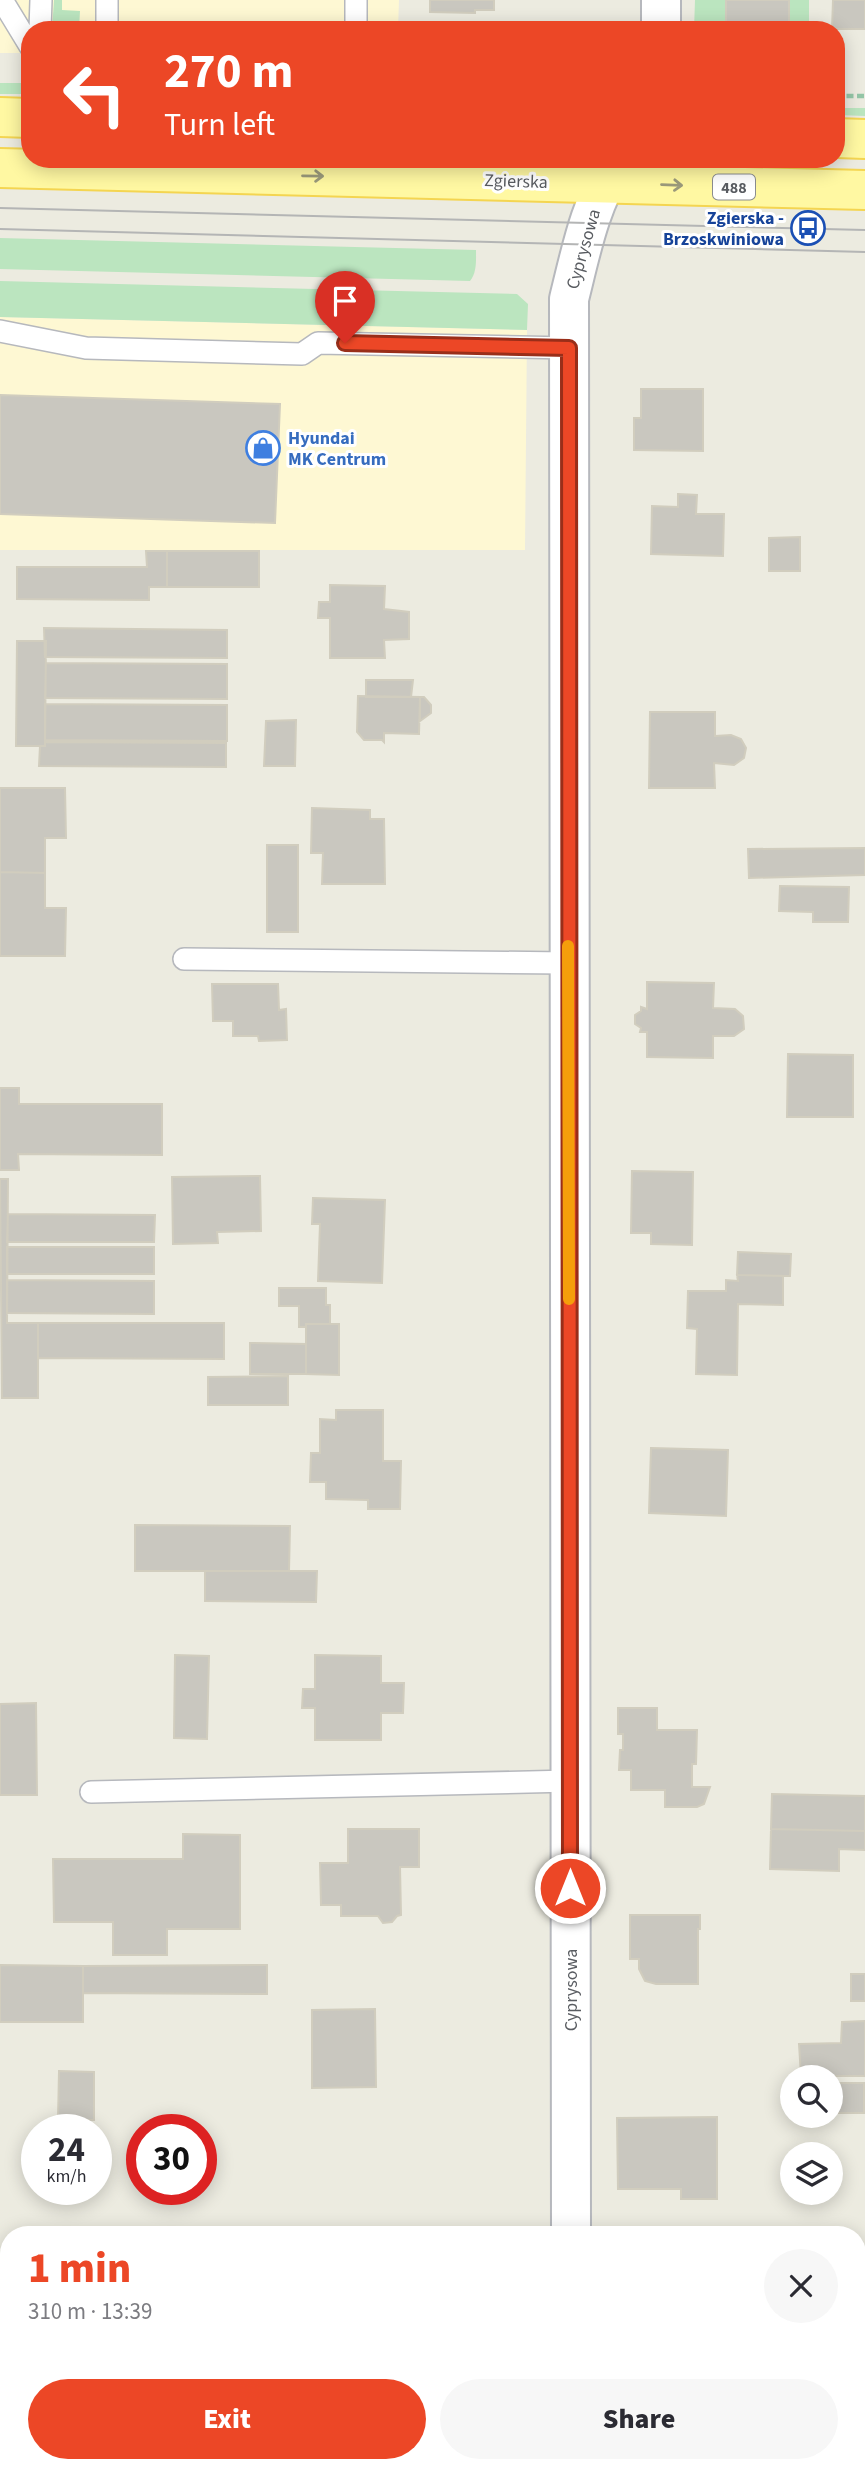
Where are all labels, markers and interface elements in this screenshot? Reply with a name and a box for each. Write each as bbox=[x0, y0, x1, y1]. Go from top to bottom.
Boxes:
text: 270 m bbox=[164, 37, 293, 107]
icon: left bbox=[49, 49, 140, 140]
text: Turn left bbox=[164, 102, 275, 148]
street label: Zgierska bbox=[484, 168, 548, 195]
one-way arrow bbox=[301, 169, 324, 182]
road number: 488 bbox=[713, 174, 755, 200]
one-way arrow bbox=[660, 178, 683, 192]
street label: Cyprysowa bbox=[560, 206, 607, 292]
place label: Zgierska - Brzoskwiniowa bbox=[663, 206, 784, 252]
bus stop icon: Zgierska - Brzoskwiniowa bbox=[789, 209, 827, 247]
pin bbox=[315, 271, 375, 343]
icon: arrive bbox=[326, 282, 364, 320]
place label: Hyundai MK Centrum bbox=[288, 426, 386, 472]
shop icon: Hyundai MK Centrum bbox=[244, 429, 282, 467]
position arrow bbox=[533, 1851, 607, 1925]
street label: Cyprysowa bbox=[559, 1949, 584, 2031]
map controls bbox=[780, 2065, 843, 2205]
button: search bbox=[780, 2065, 843, 2128]
speed limit sign: 30 bbox=[126, 2114, 217, 2205]
text: 24 bbox=[48, 2125, 85, 2175]
button: layers bbox=[780, 2142, 843, 2205]
text: km/h bbox=[47, 2164, 86, 2189]
text: 1 min bbox=[28, 2239, 131, 2299]
button: close bbox=[764, 2249, 838, 2323]
text: 310 m · 13:39 bbox=[28, 2295, 152, 2328]
button: Exit bbox=[28, 2379, 426, 2459]
button: Share bbox=[440, 2379, 838, 2459]

